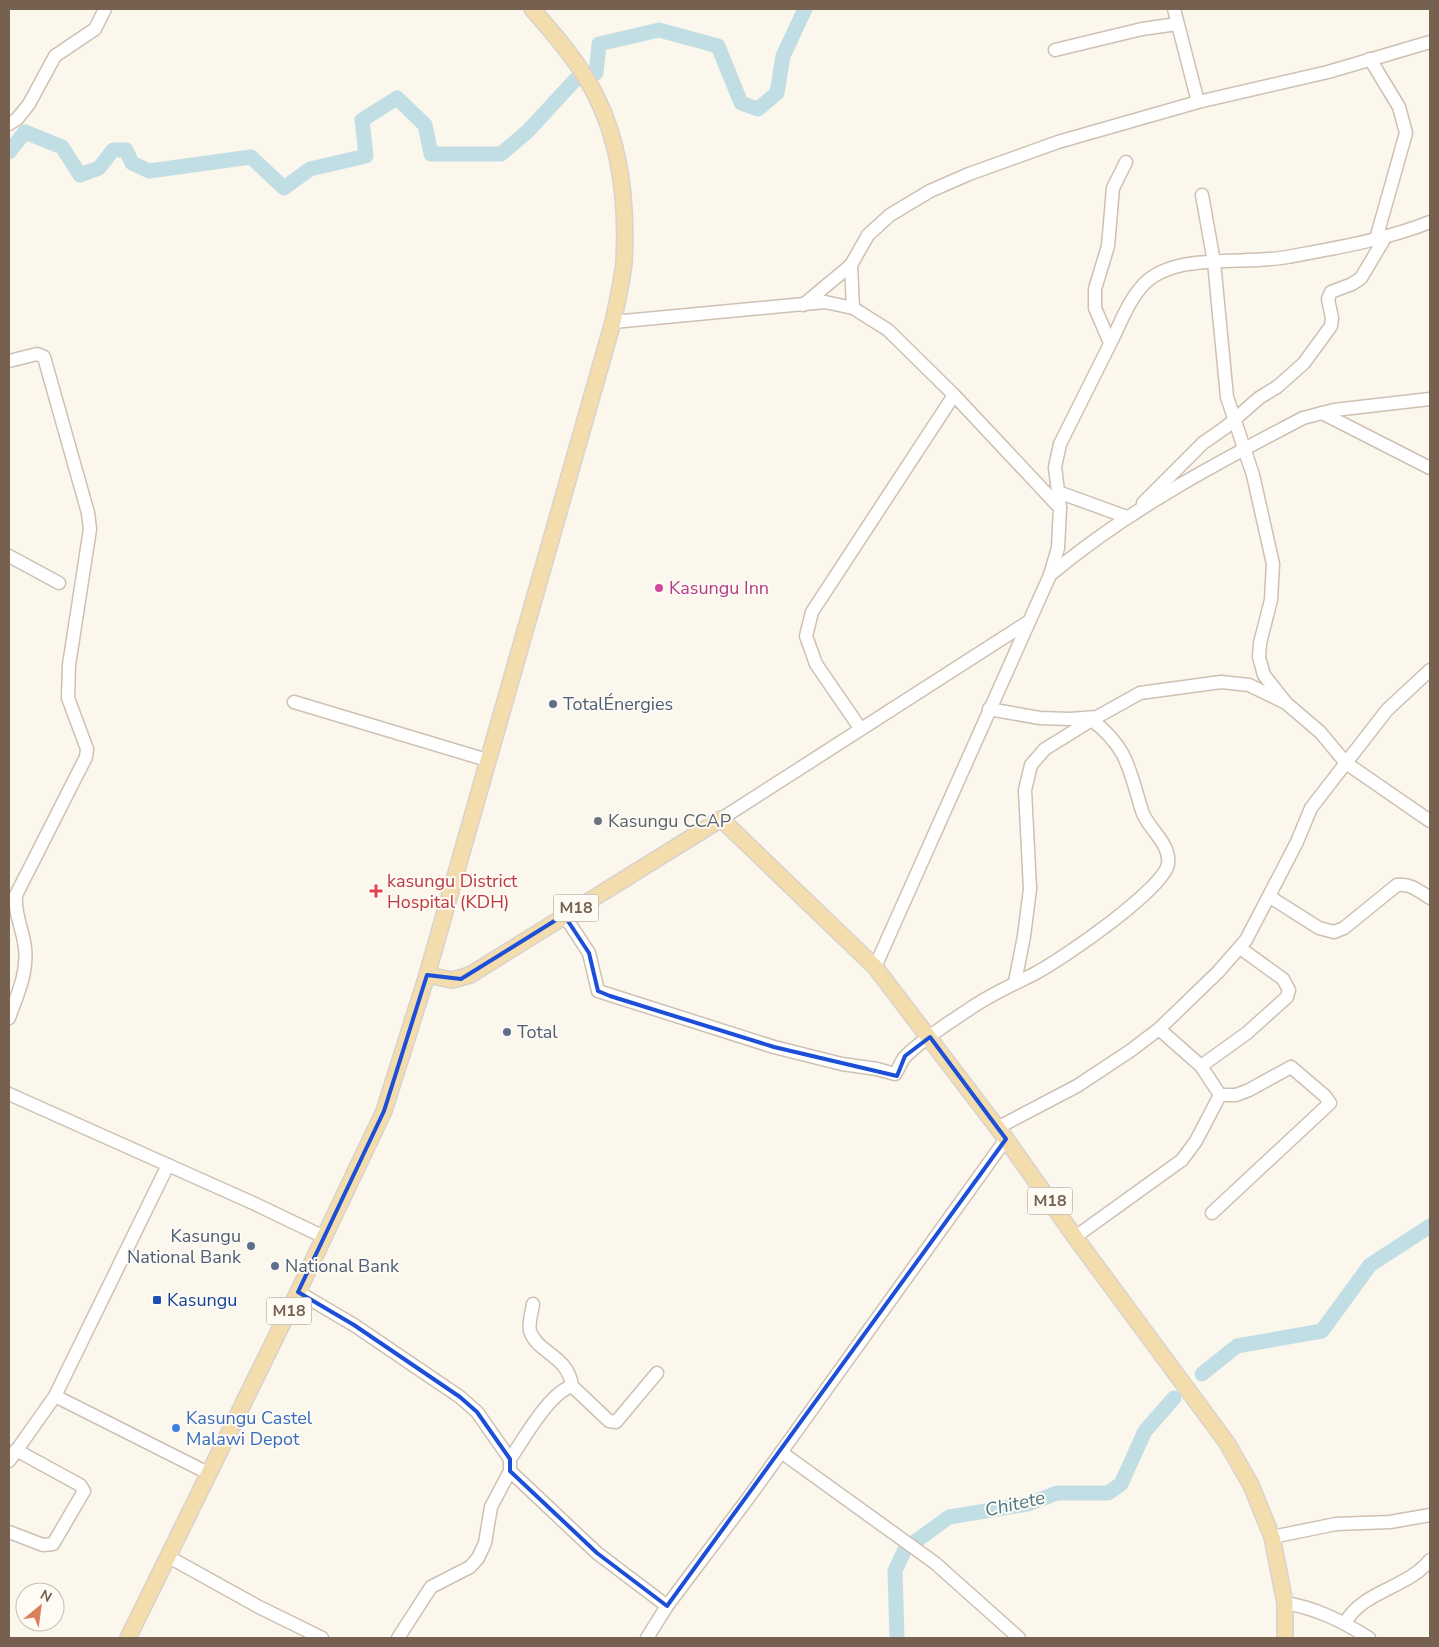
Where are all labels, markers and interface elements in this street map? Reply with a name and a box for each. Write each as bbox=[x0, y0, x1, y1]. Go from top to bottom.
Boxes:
place label: Kasungu Inn bbox=[669, 576, 769, 600]
marker: Kasungu Inn bbox=[653, 582, 665, 594]
place label: TotalÉnergies bbox=[563, 692, 673, 716]
marker: TotalÉnergies bbox=[547, 698, 559, 710]
place label: Kasungu CCAP bbox=[608, 809, 731, 833]
marker: Kasungu CCAP bbox=[592, 815, 604, 827]
place label: kasungu District Hospital (KDH) bbox=[387, 869, 518, 914]
marker: kasungu District Hospital (KDH) bbox=[369, 884, 383, 898]
road number: M18 bbox=[554, 894, 598, 921]
place label: Total bbox=[517, 1020, 558, 1044]
marker: Total bbox=[501, 1026, 513, 1038]
road number: M18 bbox=[1028, 1188, 1072, 1214]
place label: Kasungu National Bank bbox=[127, 1224, 242, 1269]
marker: Kasungu National Bank bbox=[245, 1240, 257, 1252]
place label: National Bank bbox=[285, 1254, 400, 1278]
marker: National Bank bbox=[269, 1260, 281, 1272]
place label: Kasungu bbox=[167, 1288, 237, 1312]
marker: Kasungu bbox=[151, 1294, 163, 1306]
road number: M18 bbox=[266, 1298, 312, 1324]
place label: Kasungu Castel Malawi Depot bbox=[186, 1406, 313, 1451]
marker: Kasungu Castel Malawi Depot bbox=[170, 1422, 182, 1434]
water label: Chitete bbox=[982, 1484, 1048, 1524]
north arrow bbox=[15, 1582, 65, 1632]
text: N bbox=[37, 1585, 55, 1607]

